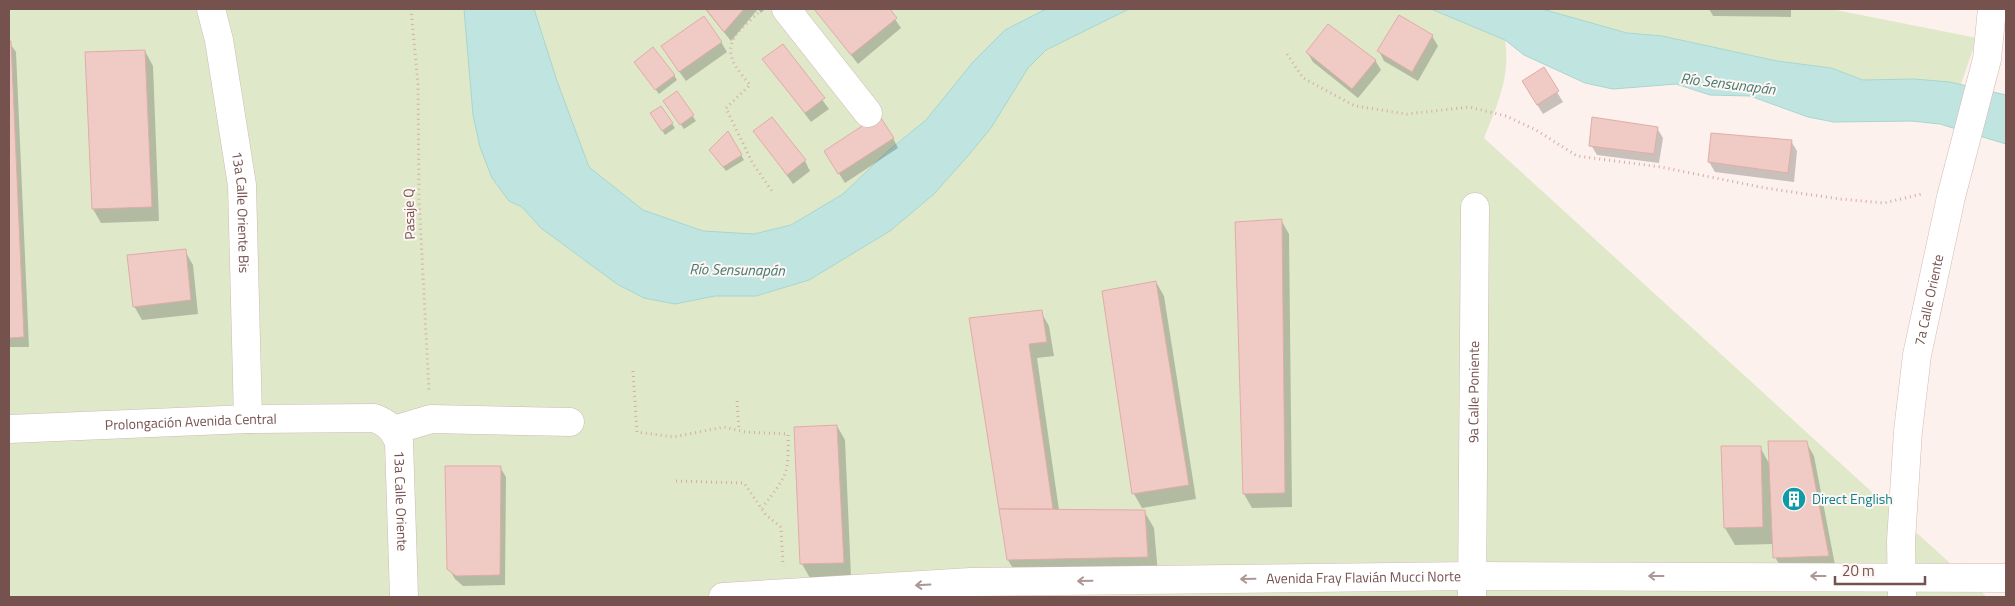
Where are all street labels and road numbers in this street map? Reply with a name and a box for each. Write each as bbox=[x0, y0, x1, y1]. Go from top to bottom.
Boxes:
street label: 13a Calle Oriente Bis bbox=[227, 150, 255, 273]
street label: Pasaje Q bbox=[397, 188, 420, 240]
street label: 7a Calle Oriente bbox=[1908, 252, 1948, 348]
street label: 9a Calle Poniente bbox=[1462, 341, 1484, 443]
street label: Prolongación Avenida Central bbox=[104, 408, 277, 435]
street label: 13a Calle Oriente bbox=[389, 450, 414, 552]
street label: Avenida Fray Flavián Mucci Norte bbox=[1266, 565, 1461, 588]

